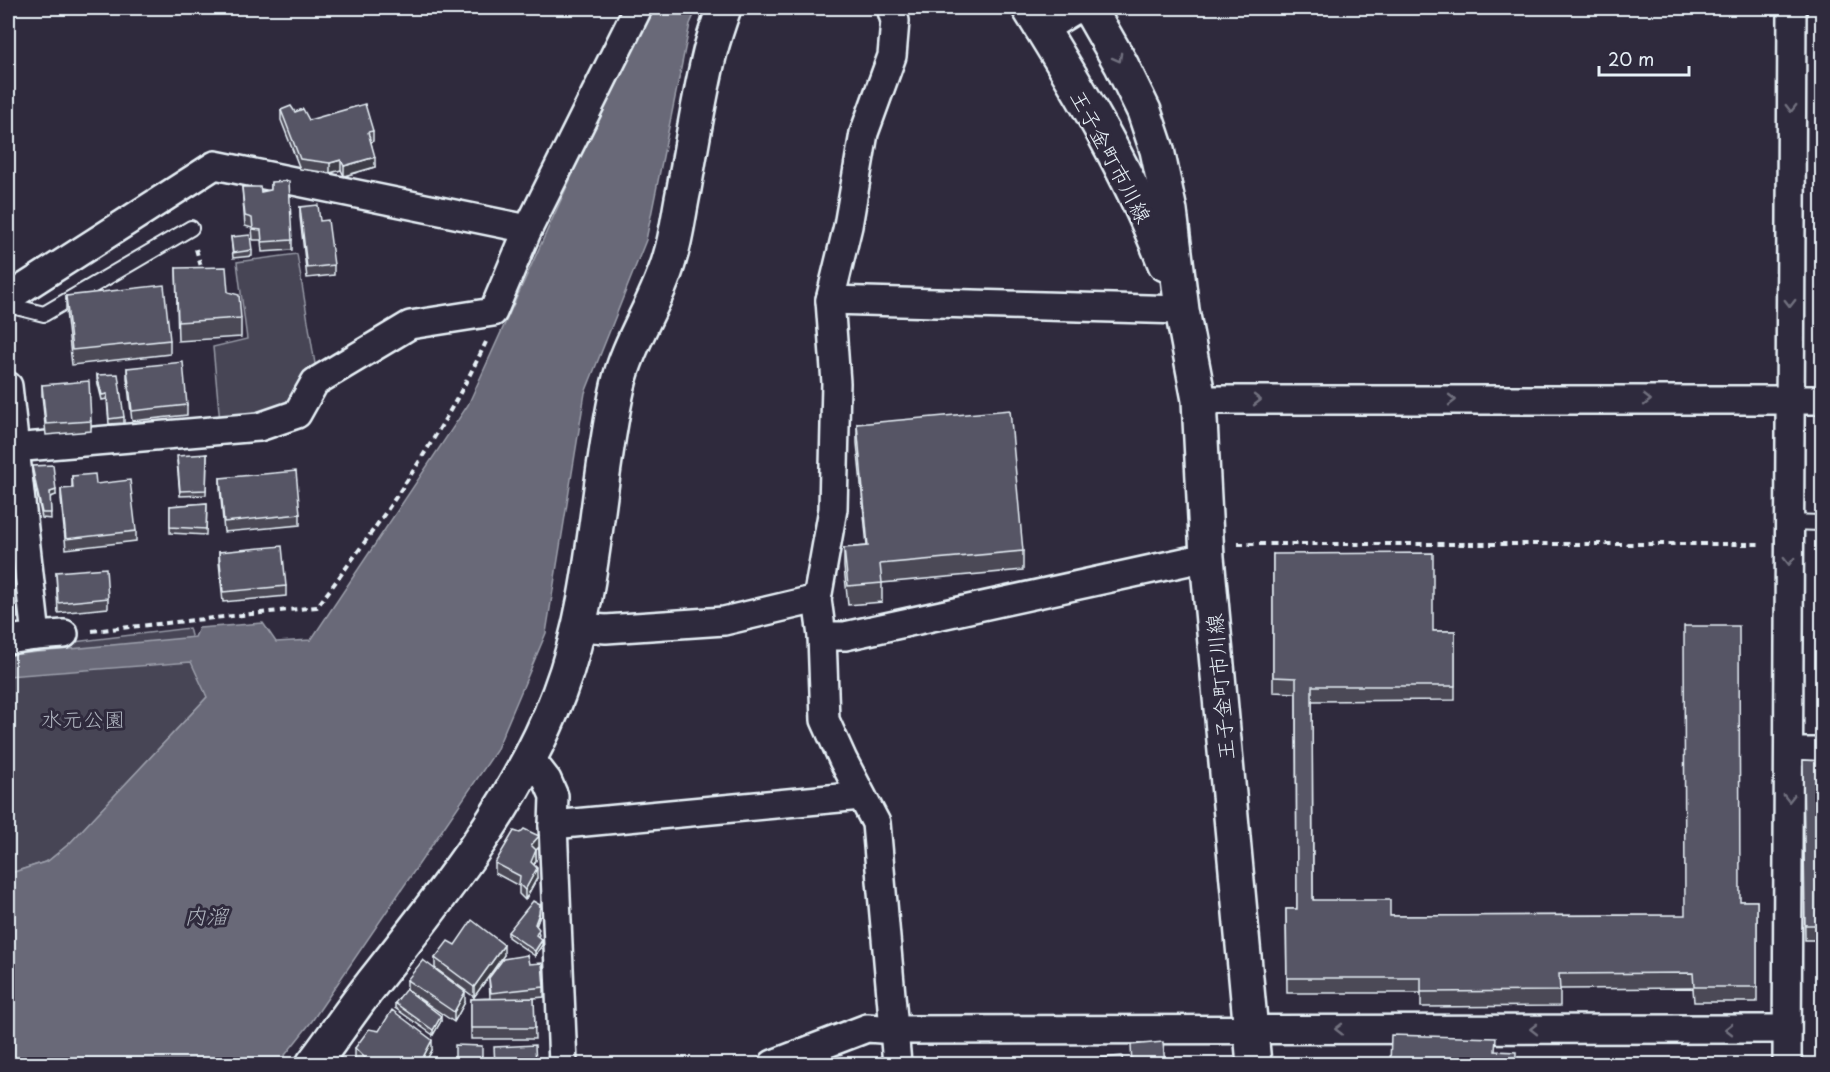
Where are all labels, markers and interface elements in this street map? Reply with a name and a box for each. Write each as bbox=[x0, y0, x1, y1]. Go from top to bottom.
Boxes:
scale bar bbox=[1599, 39, 1689, 77]
text: 20 m bbox=[1608, 45, 1654, 72]
one-way arrow bbox=[1111, 52, 1122, 63]
street label: 王子金町市川線 bbox=[1063, 84, 1161, 228]
one-way arrow bbox=[1785, 103, 1797, 112]
one-way arrow bbox=[1784, 298, 1796, 307]
one-way arrow bbox=[1253, 394, 1262, 406]
one-way arrow bbox=[1448, 394, 1457, 406]
one-way arrow bbox=[1643, 394, 1652, 406]
one-way arrow bbox=[1783, 556, 1795, 565]
street label: 王子金町市川線 bbox=[1197, 612, 1241, 762]
park label: 水元公園 bbox=[41, 702, 125, 734]
one-way arrow bbox=[1783, 793, 1795, 802]
water label: 内溜 bbox=[184, 898, 230, 931]
one-way arrow bbox=[1334, 1023, 1343, 1035]
one-way arrow bbox=[1529, 1023, 1538, 1035]
one-way arrow bbox=[1724, 1023, 1733, 1035]

